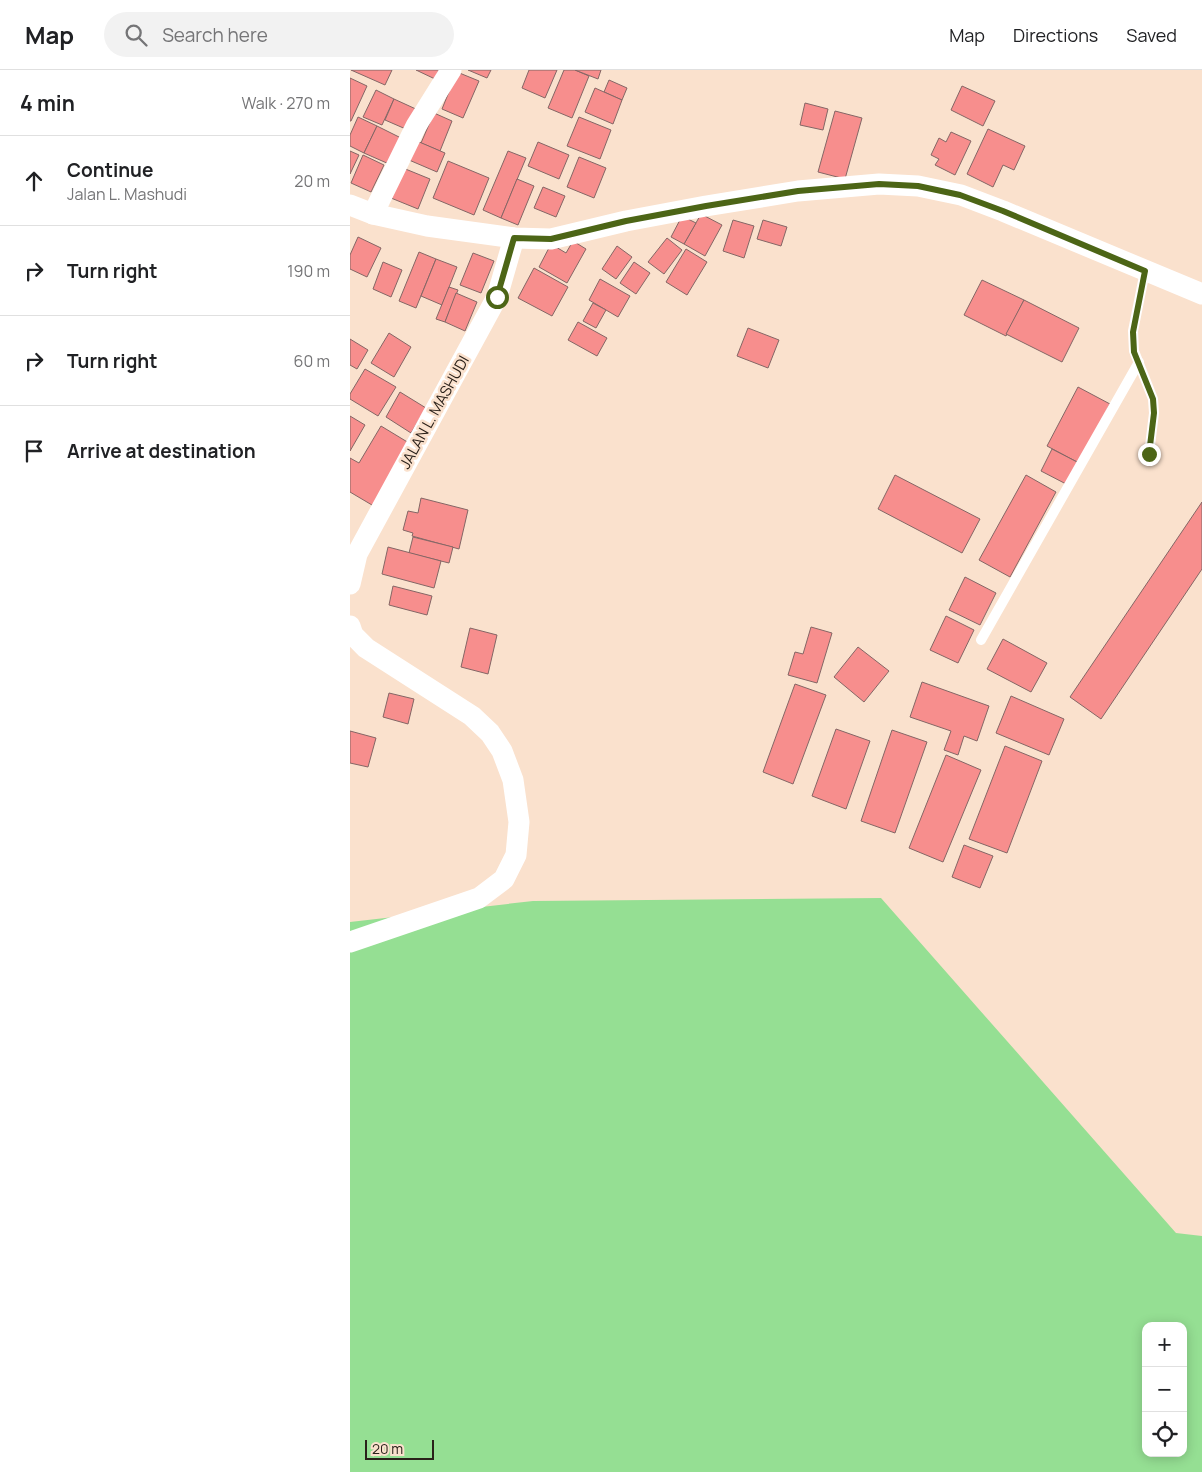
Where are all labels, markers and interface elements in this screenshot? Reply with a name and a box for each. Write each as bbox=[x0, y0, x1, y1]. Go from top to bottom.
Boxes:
search box bbox=[104, 12, 454, 57]
text: Map bbox=[25, 18, 74, 51]
icon: search bbox=[122, 21, 150, 49]
text: Search here bbox=[162, 22, 268, 48]
text: Map bbox=[949, 23, 985, 47]
text: Directions bbox=[1013, 23, 1098, 47]
text: Saved bbox=[1126, 23, 1177, 47]
text: 4 min bbox=[20, 89, 75, 117]
text: Walk · 270 m bbox=[241, 92, 330, 114]
text: Continue bbox=[67, 157, 153, 183]
icon: ahead bbox=[20, 167, 48, 195]
text: 20 m bbox=[294, 170, 330, 192]
text: Jalan L. Mashudi bbox=[67, 183, 187, 205]
icon: right bbox=[20, 257, 48, 285]
text: Turn right bbox=[67, 258, 157, 284]
text: 190 m bbox=[287, 260, 330, 282]
route start bbox=[486, 286, 509, 309]
icon: right bbox=[20, 347, 48, 375]
text: Turn right bbox=[67, 348, 157, 374]
text: 60 m bbox=[294, 350, 330, 372]
street label: JALAN L. MASHUDI bbox=[394, 352, 474, 472]
icon: arrive bbox=[20, 437, 48, 465]
text: Arrive at destination bbox=[67, 438, 256, 464]
route end bbox=[1138, 443, 1161, 466]
map controls bbox=[1142, 1322, 1187, 1457]
button: + bbox=[1142, 1322, 1187, 1367]
button: − bbox=[1142, 1367, 1187, 1412]
button: locate bbox=[1142, 1412, 1187, 1457]
scale bar bbox=[365, 1437, 434, 1460]
text: 20 m bbox=[372, 1439, 403, 1458]

